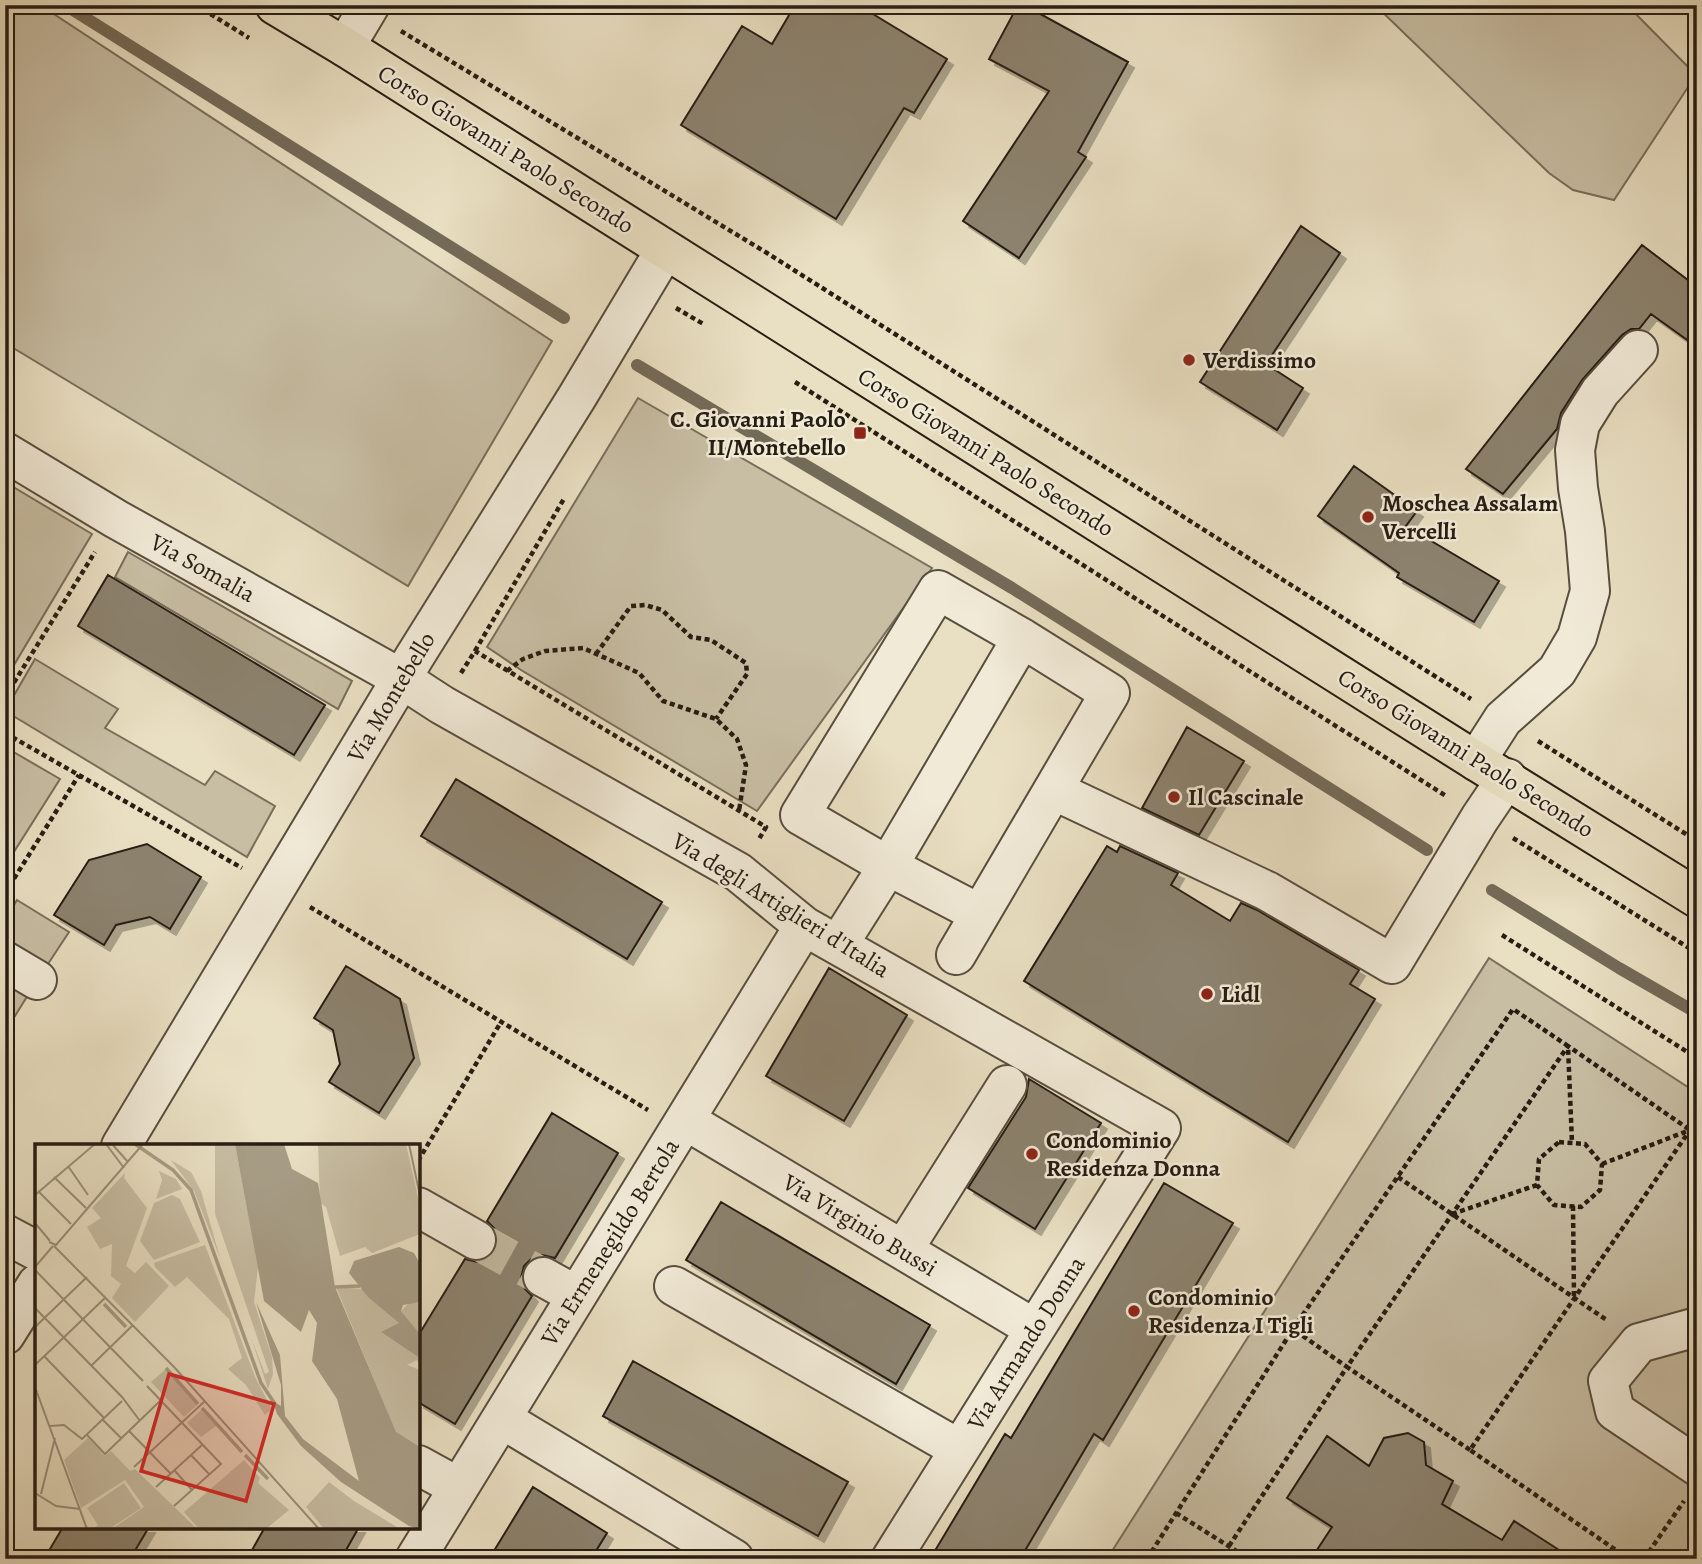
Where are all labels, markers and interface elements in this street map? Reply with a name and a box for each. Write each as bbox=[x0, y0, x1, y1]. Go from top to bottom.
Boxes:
street label: Corso Giovanni Paolo Secondo bbox=[372, 57, 640, 241]
place label: Verdissimo bbox=[1202, 344, 1316, 376]
marker: Verdissimo bbox=[1181, 352, 1197, 368]
street label: Corso Giovanni Paolo Secondo bbox=[852, 360, 1120, 544]
place label: C. Giovanni Paolo II/Montebello bbox=[670, 403, 846, 463]
marker: C. Giovanni Paolo II/Montebello bbox=[852, 425, 868, 441]
place label: Moschea Assalam Vercelli bbox=[1381, 487, 1558, 547]
marker: Moschea Assalam Vercelli bbox=[1360, 509, 1376, 525]
street label: Via Somalia bbox=[144, 526, 262, 610]
street label: Via Montebello bbox=[339, 626, 442, 769]
street label: Corso Giovanni Paolo Secondo bbox=[1332, 661, 1600, 845]
place label: Il Cascinale bbox=[1188, 781, 1304, 813]
marker: Il Cascinale bbox=[1166, 789, 1182, 805]
street label: Via degli Artiglieri d'Italia bbox=[665, 824, 897, 986]
place label: Lidl bbox=[1221, 978, 1261, 1010]
marker: Lidl bbox=[1199, 986, 1215, 1002]
place label: Condominio Residenza Donna bbox=[1046, 1124, 1221, 1184]
street label: Via Ermenegildo Bertola bbox=[533, 1132, 687, 1353]
inset map bbox=[35, 1144, 420, 1529]
marker: Condominio Residenza Donna bbox=[1024, 1146, 1040, 1162]
street label: Via Virginio Bussi bbox=[776, 1166, 943, 1284]
street label: Via Armando Donna bbox=[959, 1249, 1093, 1437]
place label: Condominio Residenza I Tigli bbox=[1148, 1281, 1314, 1341]
marker: Condominio Residenza I Tigli bbox=[1126, 1303, 1142, 1319]

